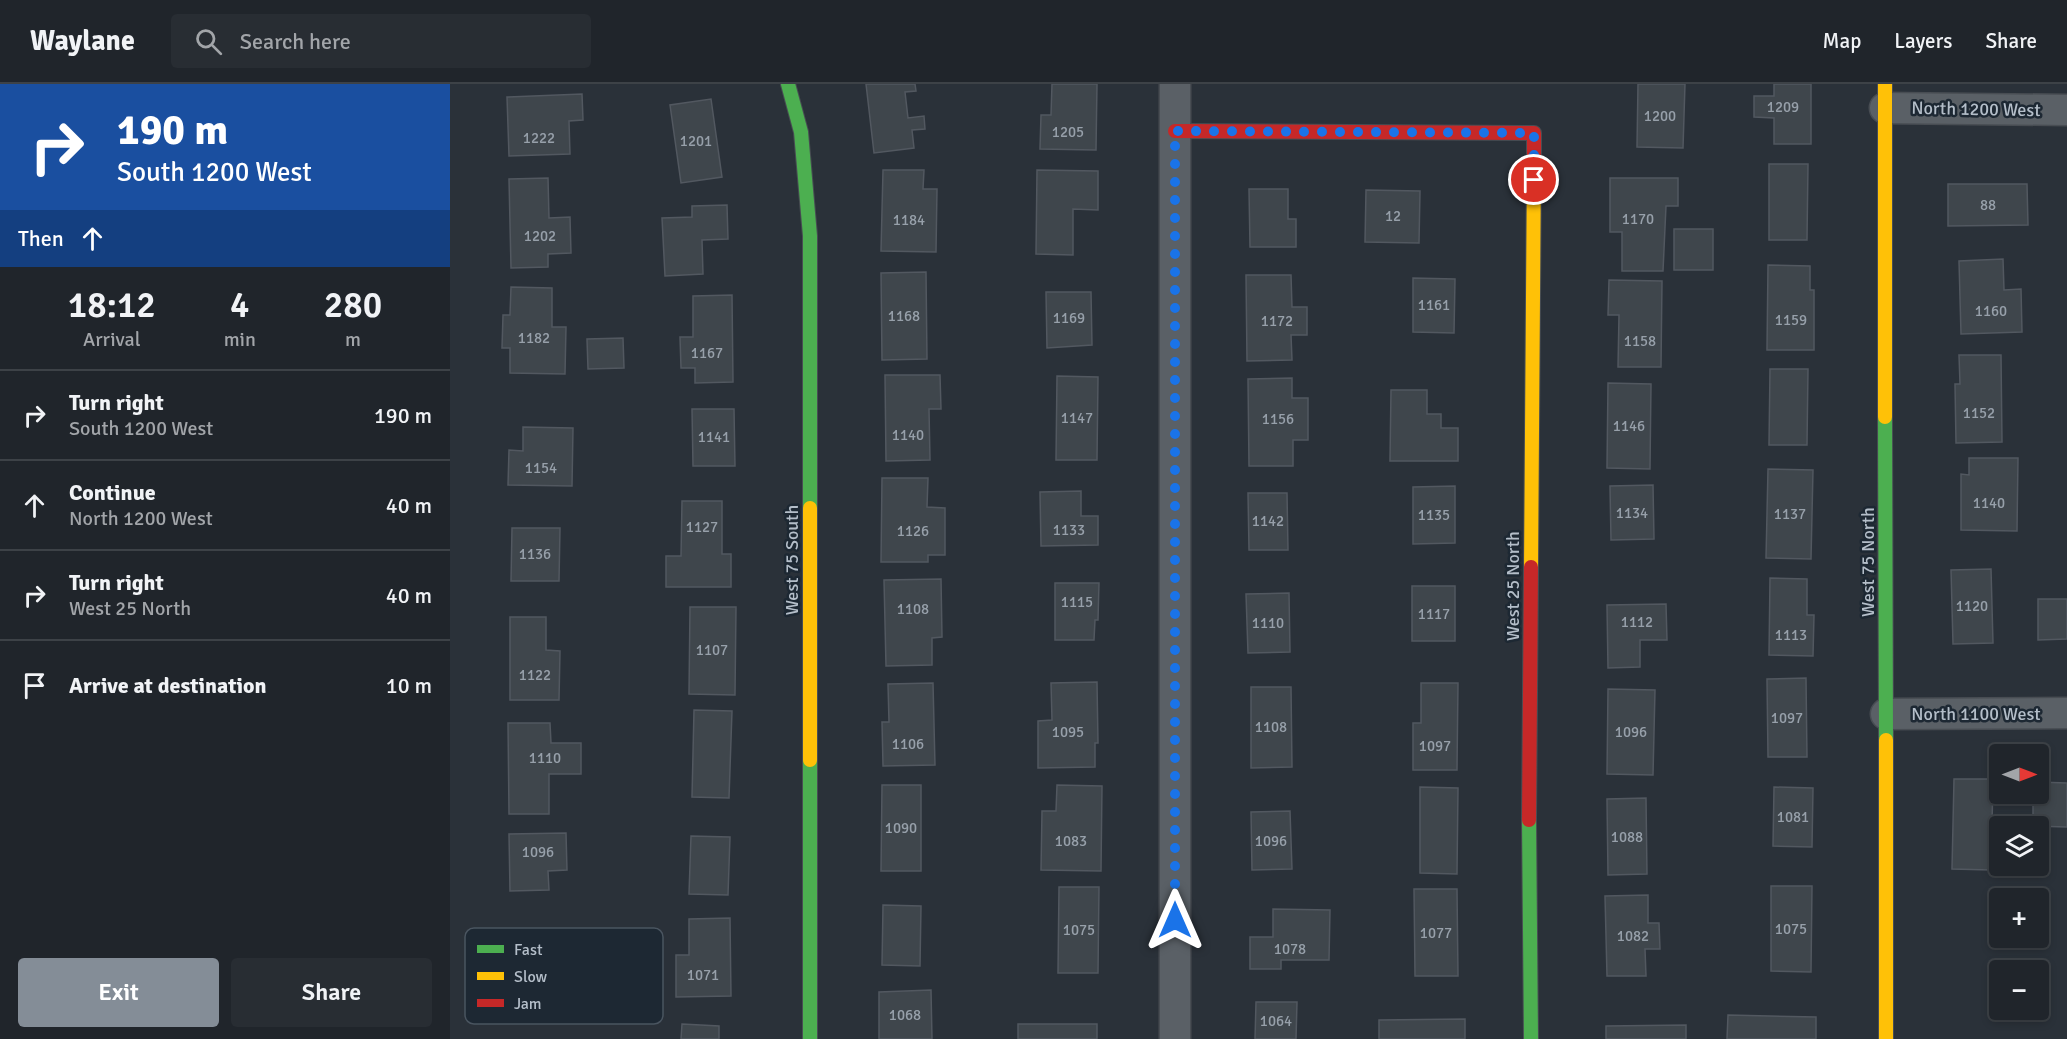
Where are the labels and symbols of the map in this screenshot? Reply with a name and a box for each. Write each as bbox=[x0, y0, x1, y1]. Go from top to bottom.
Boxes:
street label: North 1200 West bbox=[1911, 97, 2041, 121]
house number: 1209 bbox=[1767, 98, 1799, 116]
house number: 1200 bbox=[1644, 107, 1676, 125]
house number: 1205 bbox=[1052, 123, 1084, 141]
house number: 1222 bbox=[523, 129, 555, 147]
house number: 1201 bbox=[680, 132, 712, 150]
pin bbox=[1508, 154, 1559, 205]
house number: 88 bbox=[1980, 196, 1996, 214]
house number: 12 bbox=[1385, 207, 1401, 225]
house number: 1170 bbox=[1622, 210, 1654, 228]
house number: 1184 bbox=[893, 211, 925, 229]
house number: 1202 bbox=[524, 227, 556, 245]
house number: 1161 bbox=[1418, 296, 1450, 314]
house number: 1160 bbox=[1975, 302, 2007, 320]
house number: 1168 bbox=[888, 307, 920, 325]
house number: 1169 bbox=[1053, 309, 1085, 327]
house number: 1159 bbox=[1775, 311, 1807, 329]
house number: 1172 bbox=[1261, 312, 1293, 330]
house number: 1182 bbox=[518, 329, 550, 347]
house number: 1158 bbox=[1624, 332, 1656, 350]
house number: 1167 bbox=[691, 344, 723, 362]
house number: 1152 bbox=[1963, 404, 1995, 422]
house number: 1147 bbox=[1061, 409, 1093, 427]
house number: 1156 bbox=[1262, 410, 1294, 428]
house number: 1146 bbox=[1613, 417, 1645, 435]
house number: 1140 bbox=[892, 426, 924, 444]
house number: 1141 bbox=[698, 428, 730, 446]
house number: 1154 bbox=[525, 459, 557, 477]
house number: 1140 bbox=[1973, 494, 2005, 512]
house number: 1134 bbox=[1616, 504, 1648, 522]
street label: West 75 South bbox=[781, 505, 803, 615]
house number: 1137 bbox=[1774, 505, 1806, 523]
house number: 1135 bbox=[1418, 506, 1450, 524]
street label: West 75 North bbox=[1857, 507, 1879, 617]
house number: 1142 bbox=[1252, 512, 1284, 530]
house number: 1127 bbox=[686, 518, 718, 536]
house number: 1133 bbox=[1053, 521, 1085, 539]
house number: 1126 bbox=[897, 522, 929, 540]
street label: West 25 North bbox=[1502, 531, 1524, 641]
house number: 1136 bbox=[519, 545, 551, 563]
house number: 1115 bbox=[1061, 593, 1093, 611]
house number: 1120 bbox=[1956, 597, 1988, 615]
house number: 1108 bbox=[897, 600, 929, 618]
house number: 1117 bbox=[1418, 605, 1450, 623]
house number: 1112 bbox=[1621, 613, 1653, 631]
house number: 1110 bbox=[1252, 614, 1284, 632]
house number: 1113 bbox=[1775, 626, 1807, 644]
house number: 1107 bbox=[696, 641, 728, 659]
house number: 1122 bbox=[519, 666, 551, 684]
street label: North 1100 West bbox=[1911, 703, 2041, 725]
house number: 1097 bbox=[1771, 709, 1803, 727]
house number: 1108 bbox=[1255, 718, 1287, 736]
house number: 1095 bbox=[1052, 723, 1084, 741]
house number: 1096 bbox=[1615, 723, 1647, 741]
house number: 1106 bbox=[892, 735, 924, 753]
house number: 1097 bbox=[1419, 737, 1451, 755]
north arrow bbox=[1989, 744, 2049, 804]
house number: 1110 bbox=[529, 749, 561, 767]
house number: 1081 bbox=[1777, 808, 1809, 826]
house number: 1090 bbox=[885, 819, 917, 837]
house number: 1088 bbox=[1611, 828, 1643, 846]
house number: 1083 bbox=[1055, 832, 1087, 850]
house number: 1096 bbox=[1255, 832, 1287, 850]
house number: 1096 bbox=[522, 843, 554, 861]
position arrow bbox=[1143, 888, 1207, 952]
house number: 1075 bbox=[1775, 920, 1807, 938]
house number: 1075 bbox=[1063, 921, 1095, 939]
house number: 1077 bbox=[1420, 924, 1452, 942]
house number: 1082 bbox=[1617, 927, 1649, 945]
legend bbox=[465, 928, 663, 1024]
text: Fast bbox=[514, 940, 543, 960]
house number: 1078 bbox=[1274, 940, 1306, 958]
house number: 1071 bbox=[687, 966, 719, 984]
text: Slow bbox=[514, 967, 548, 987]
text: Jam bbox=[514, 994, 542, 1014]
house number: 1068 bbox=[889, 1006, 921, 1024]
house number: 1064 bbox=[1260, 1012, 1292, 1030]

